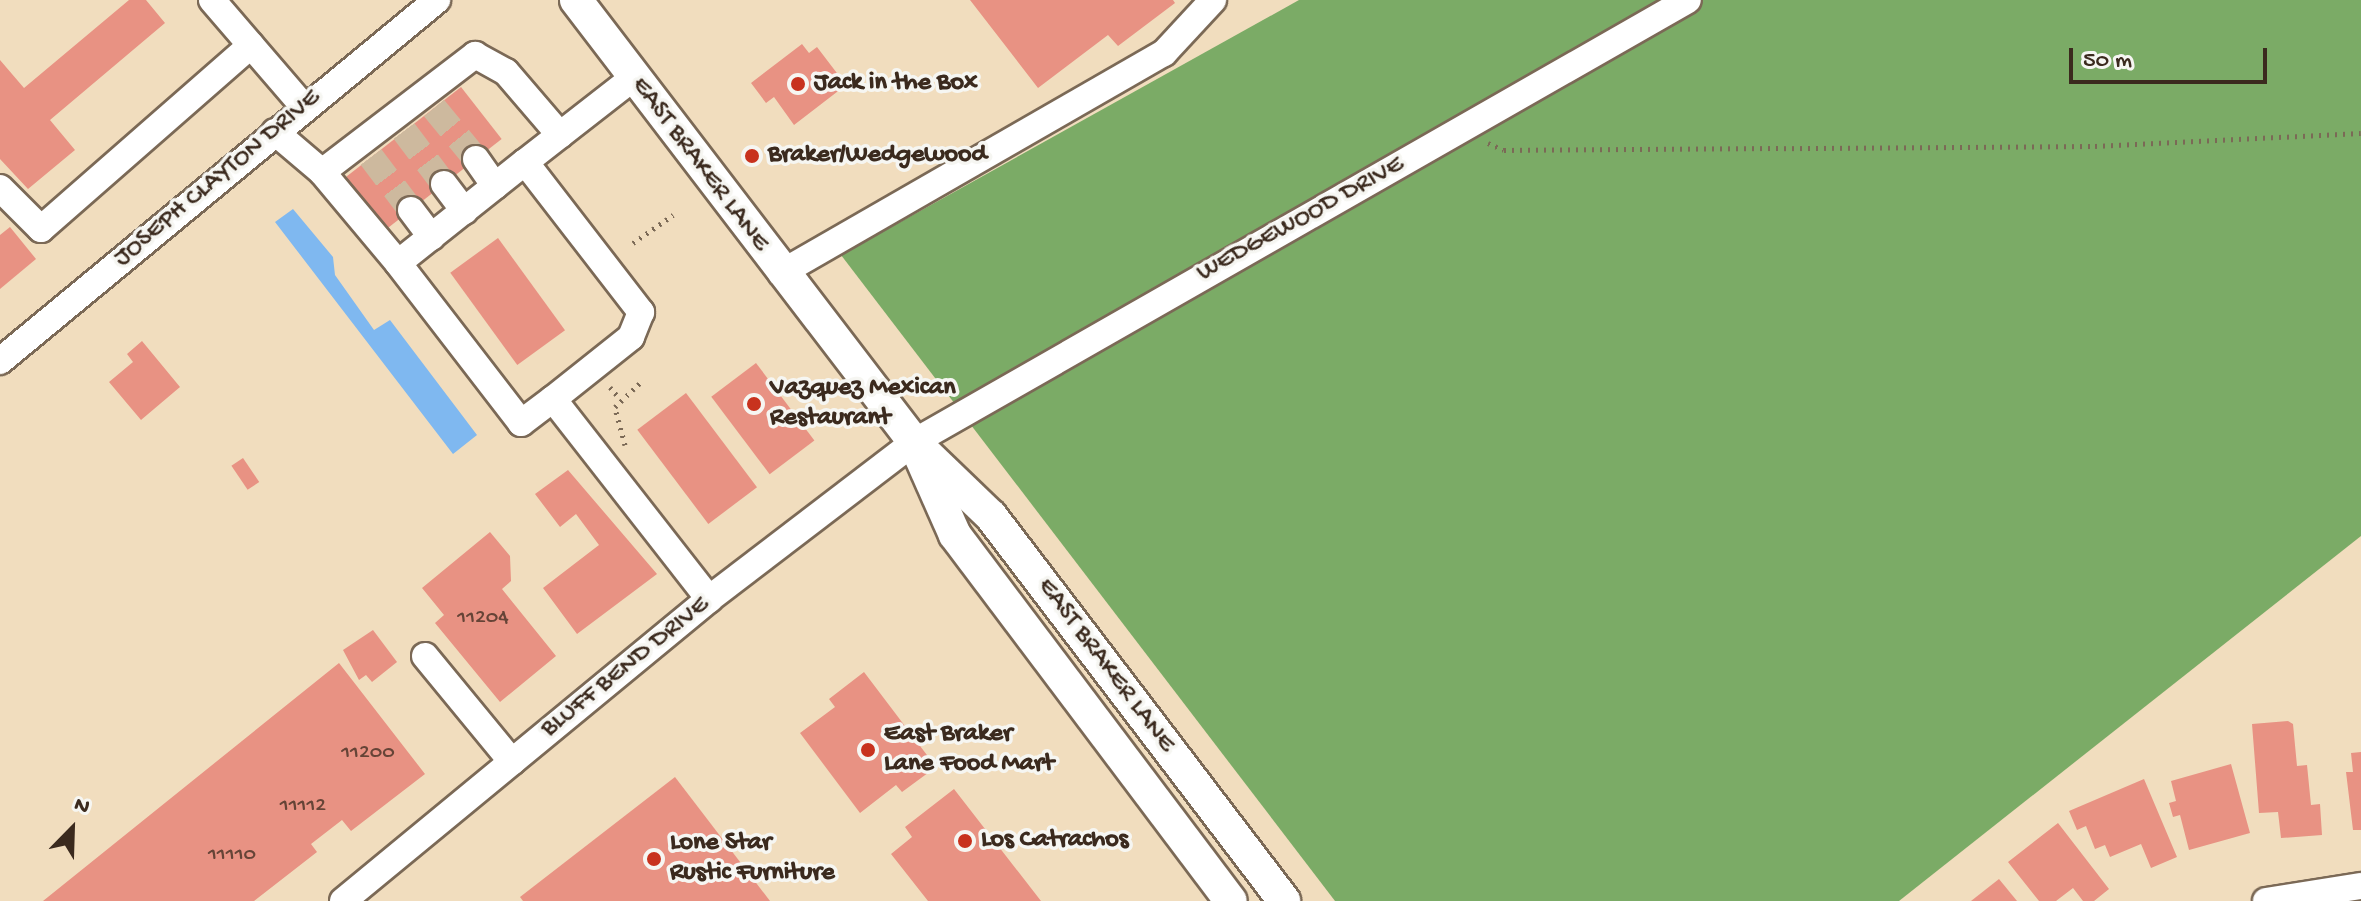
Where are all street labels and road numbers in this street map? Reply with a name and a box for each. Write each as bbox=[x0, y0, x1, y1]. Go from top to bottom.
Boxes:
street label: EAST BRAKER LANE bbox=[623, 72, 775, 258]
street label: JOSEPH CLAYTON DRIVE bbox=[108, 83, 328, 275]
street label: WEDGEWOOD DRIVE bbox=[1192, 150, 1410, 290]
street label: EAST BRAKER LANE bbox=[1029, 573, 1181, 759]
street label: BLUFF BEND DRIVE bbox=[535, 591, 717, 745]

